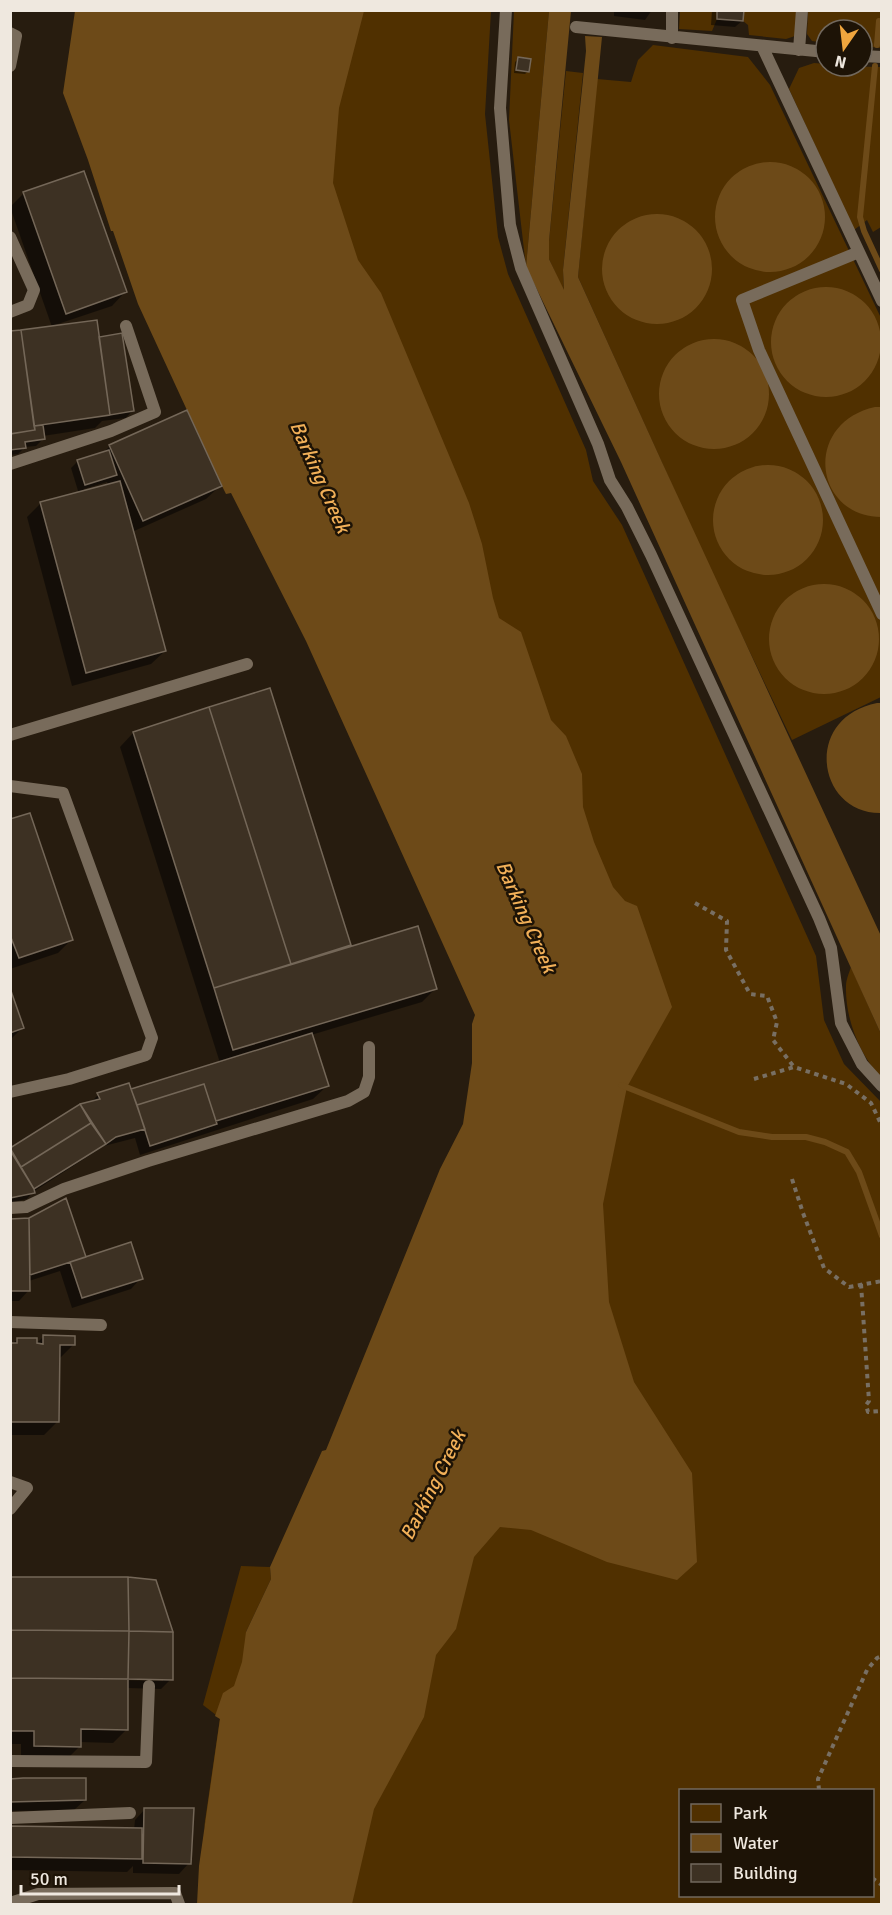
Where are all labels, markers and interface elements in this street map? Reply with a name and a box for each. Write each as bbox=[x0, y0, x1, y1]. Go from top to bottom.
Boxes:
north arrow bbox=[814, 18, 874, 78]
text: N bbox=[833, 51, 848, 73]
water label: Barking Creek bbox=[284, 417, 357, 539]
water label: Barking Creek bbox=[490, 857, 563, 979]
water label: Barking Creek bbox=[395, 1424, 472, 1544]
legend bbox=[679, 1789, 874, 1897]
text: Park bbox=[733, 1802, 768, 1824]
text: Water bbox=[733, 1832, 779, 1854]
scale bar bbox=[21, 1858, 178, 1896]
text: Building bbox=[733, 1862, 797, 1884]
text: 50 m bbox=[30, 1868, 68, 1890]

